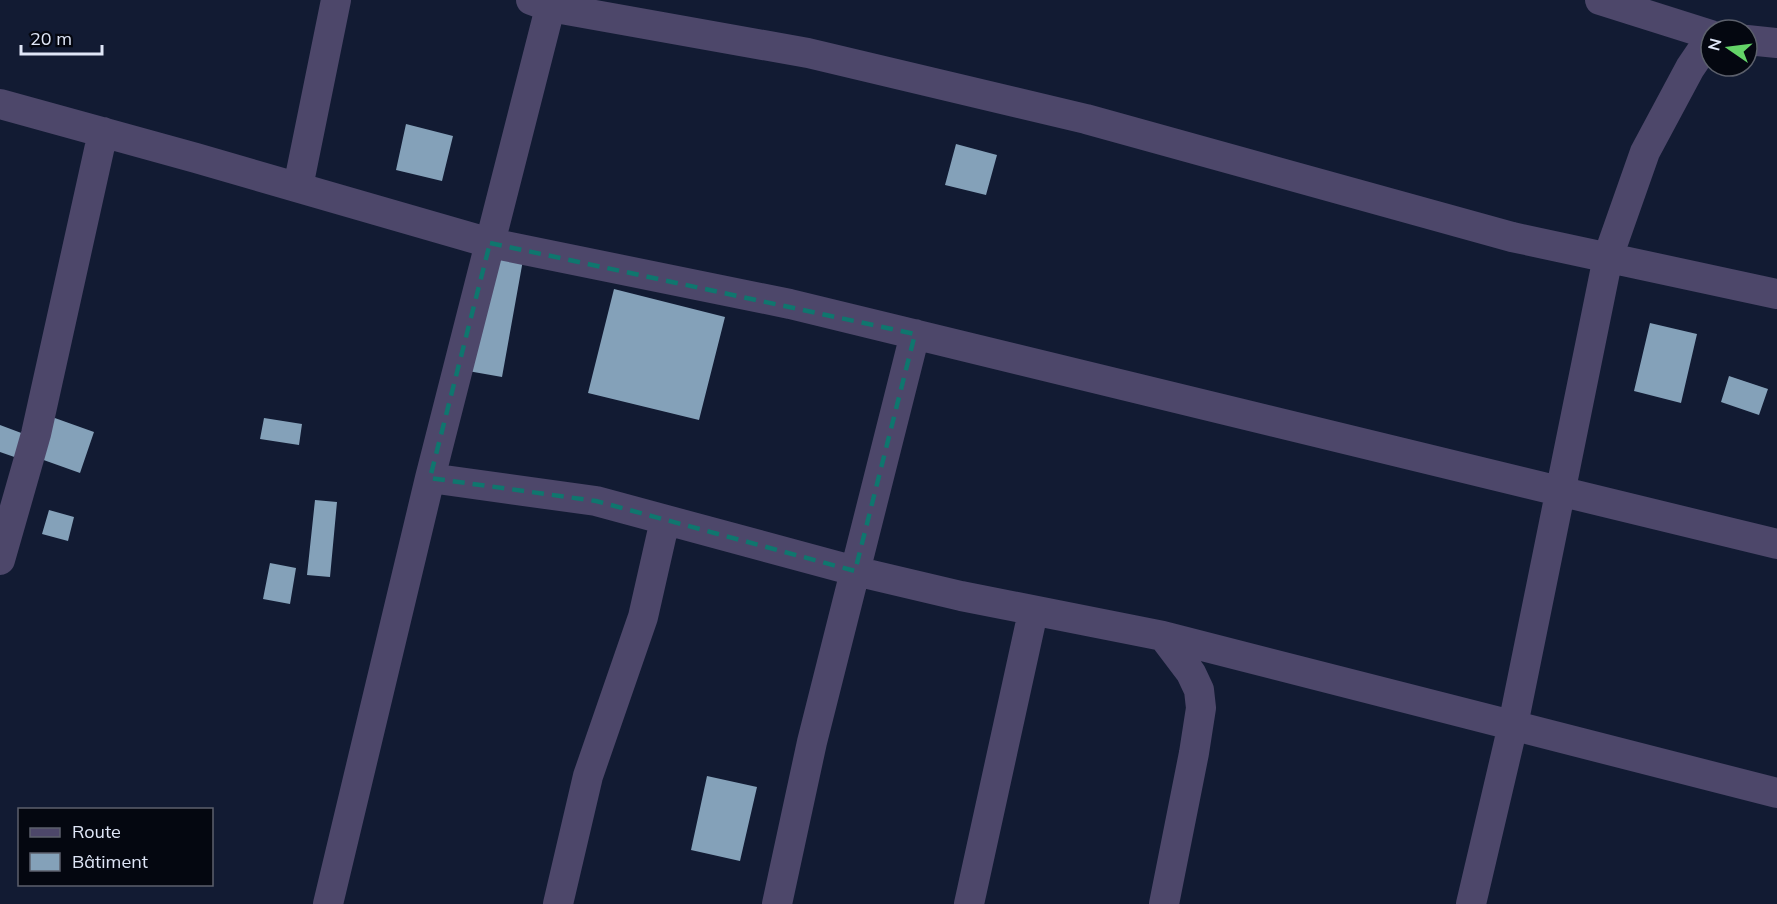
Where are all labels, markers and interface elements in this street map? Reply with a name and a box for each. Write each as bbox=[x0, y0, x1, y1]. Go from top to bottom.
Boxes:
scale bar bbox=[21, 18, 102, 56]
north arrow bbox=[1699, 18, 1759, 78]
text: 20 m bbox=[30, 27, 72, 50]
text: N bbox=[1703, 36, 1726, 53]
legend bbox=[18, 808, 213, 886]
text: Route bbox=[72, 820, 121, 843]
text: Bâtiment bbox=[72, 850, 148, 873]

